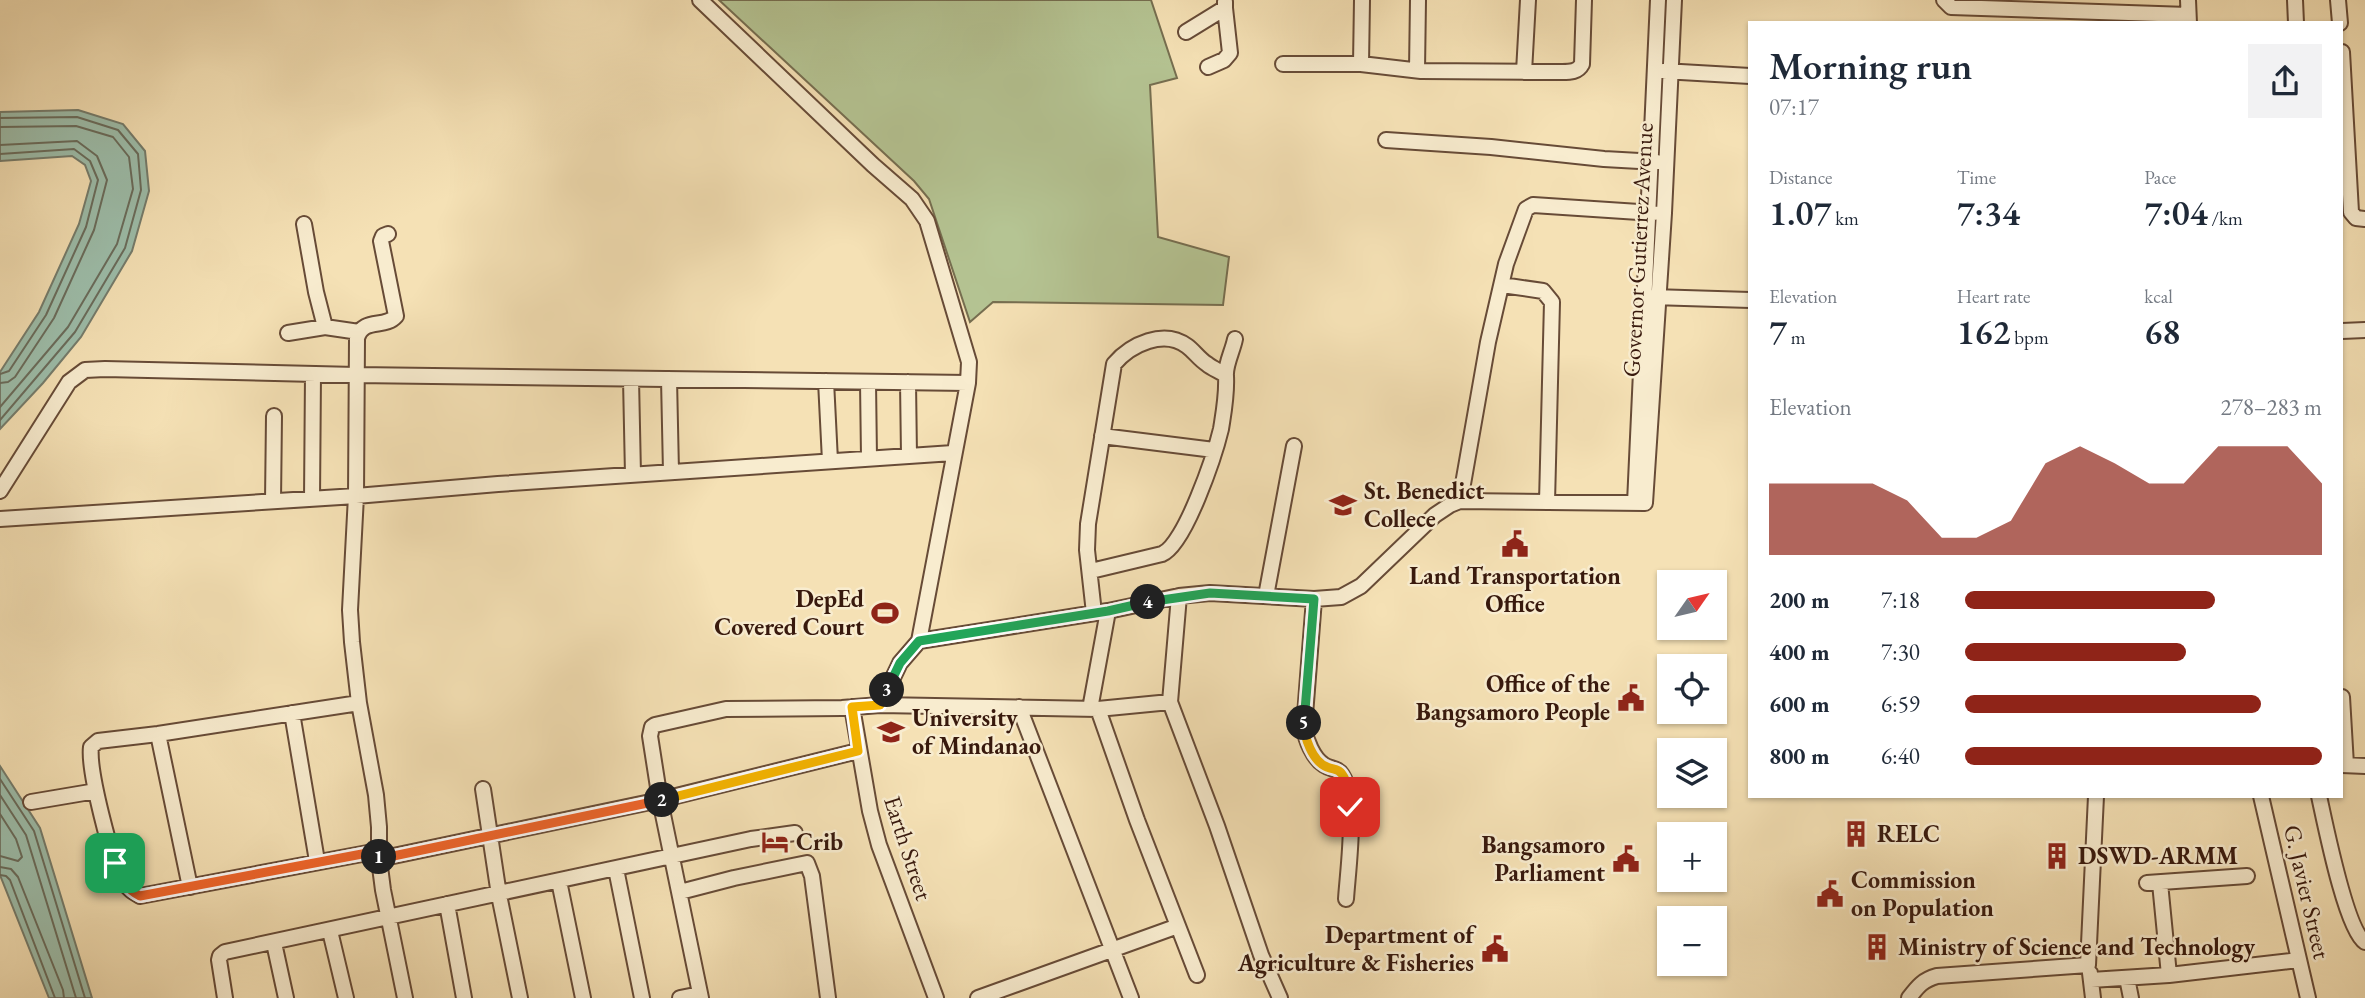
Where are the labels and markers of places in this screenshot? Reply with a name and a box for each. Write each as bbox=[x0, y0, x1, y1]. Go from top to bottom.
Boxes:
place label: St. Benedict Collece bbox=[1364, 475, 1484, 534]
school or university icon: St. Benedict Collece bbox=[1328, 490, 1358, 520]
public building icon: Land Transportation Office bbox=[1500, 529, 1530, 559]
place label: Land Transportation Office bbox=[1409, 560, 1621, 619]
place label: DepEd Covered Court bbox=[714, 583, 865, 642]
pin: 4 bbox=[1130, 584, 1166, 620]
sports icon: DepEd Covered Court bbox=[870, 598, 900, 628]
place label: Office of the Bangsamoro People bbox=[1416, 668, 1610, 728]
pin: 3 bbox=[870, 672, 904, 708]
public building icon: Office of the Bangsamoro People bbox=[1616, 683, 1646, 713]
place label: University of Mindanao bbox=[912, 702, 1041, 761]
pin: 5 bbox=[1286, 706, 1322, 740]
school or university icon: University of Mindanao bbox=[876, 717, 906, 747]
pin bbox=[1320, 777, 1380, 837]
pin: 2 bbox=[644, 782, 680, 818]
place label: RELC bbox=[1877, 818, 1940, 849]
building icon: RELC bbox=[1841, 819, 1871, 849]
place label: Crib bbox=[796, 826, 843, 857]
hotel icon: Crib bbox=[760, 827, 790, 857]
place label: Bangsamoro Parliament bbox=[1482, 829, 1605, 888]
pin bbox=[85, 833, 145, 893]
pin: 1 bbox=[362, 840, 396, 874]
place label: DSWD-ARMM bbox=[2078, 840, 2238, 871]
building icon: DSWD-ARMM bbox=[2042, 841, 2072, 871]
public building icon: Bangsamoro Parliament bbox=[1611, 844, 1641, 874]
place label: Commission on Population bbox=[1851, 864, 1994, 923]
public building icon: Commission on Population bbox=[1815, 879, 1845, 909]
place label: Department of Agriculture & Fisheries bbox=[1237, 919, 1477, 979]
place label: Ministry of Science and Technology bbox=[1898, 931, 2255, 963]
building icon: Ministry of Science and Technology bbox=[1862, 932, 1892, 962]
public building icon: Department of Agriculture & Fisheries bbox=[1480, 934, 1510, 964]

